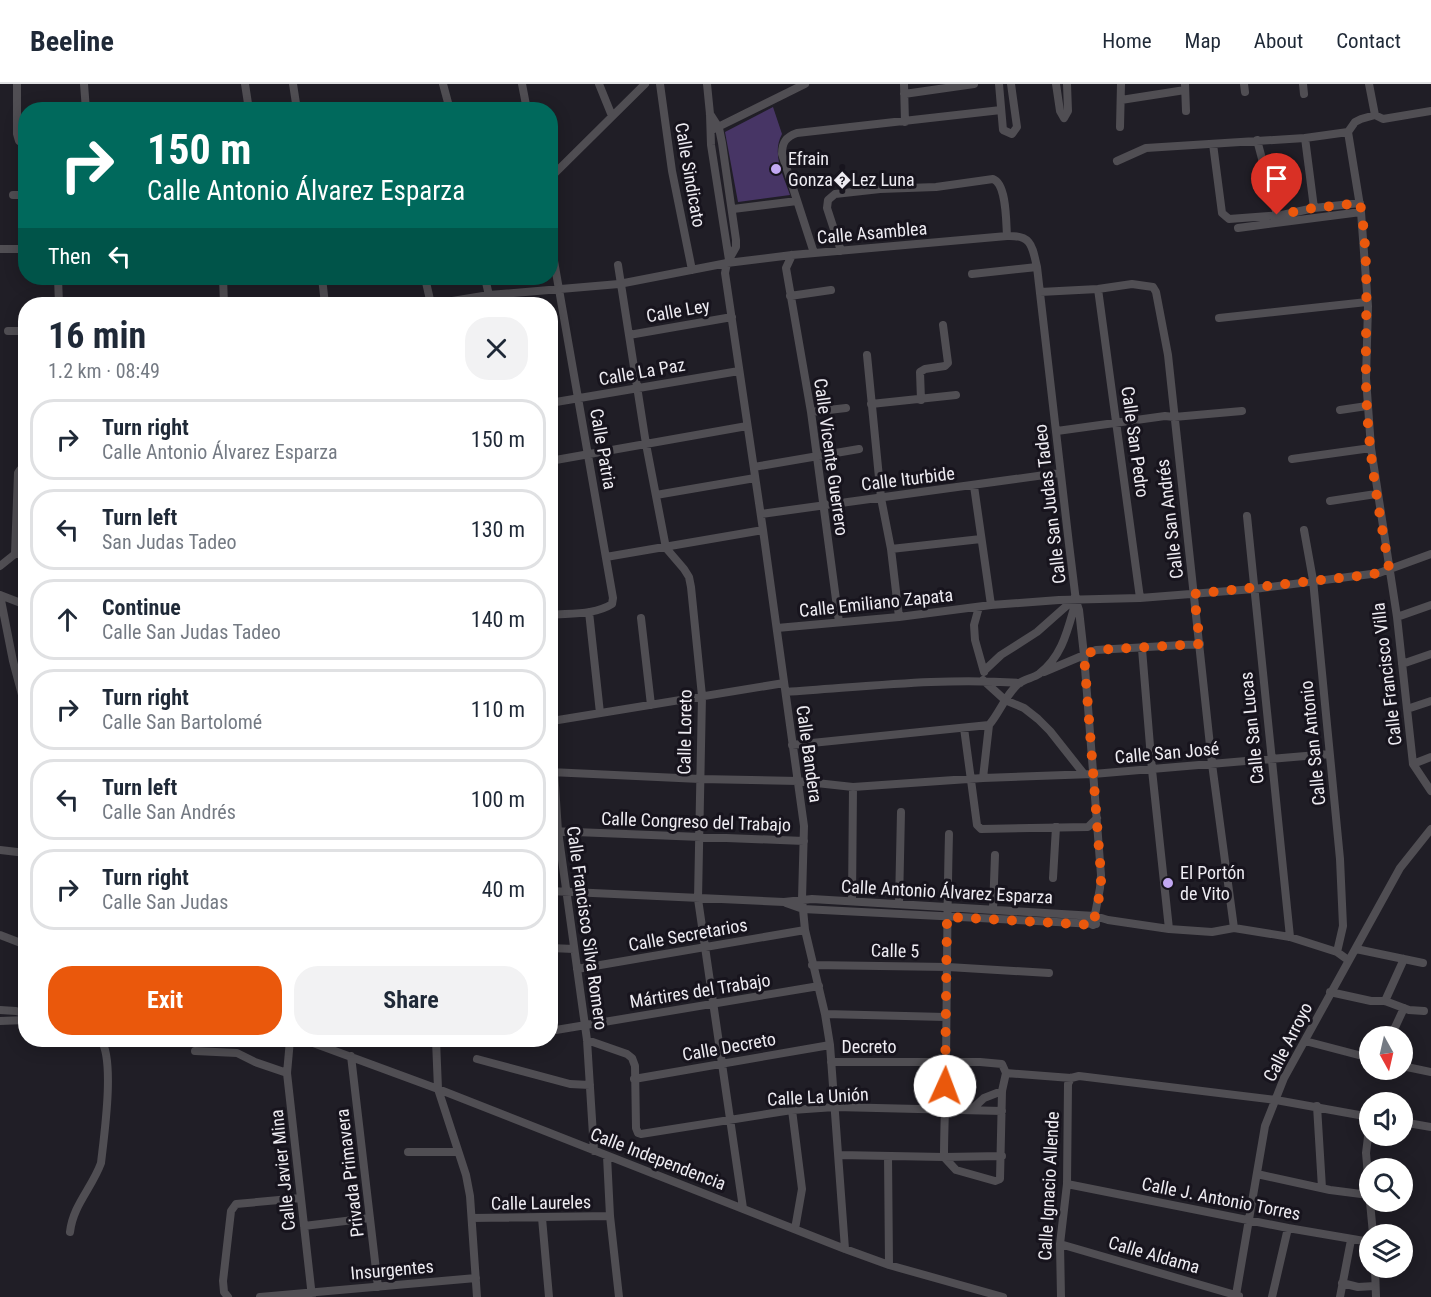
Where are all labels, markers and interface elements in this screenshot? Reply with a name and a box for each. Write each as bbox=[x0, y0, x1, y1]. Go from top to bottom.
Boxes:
text: Beeline bbox=[30, 25, 114, 58]
text: Home bbox=[1102, 29, 1152, 53]
text: Map bbox=[1185, 29, 1221, 53]
text: About bbox=[1254, 29, 1303, 53]
text: Contact bbox=[1336, 29, 1401, 53]
street label: Calle Sindicato bbox=[671, 121, 710, 229]
text: 150 m bbox=[147, 125, 252, 174]
icon: right bbox=[48, 126, 126, 204]
place label: Efrain Gonza�Lez Luna bbox=[788, 148, 915, 191]
pin bbox=[1251, 153, 1302, 215]
marker: Efrain Gonza�Lez Luna bbox=[769, 162, 783, 176]
icon: arrive bbox=[1260, 162, 1293, 195]
text: Calle Antonio Álvarez Esparza bbox=[147, 175, 465, 207]
street label: Calle Asamblea bbox=[816, 217, 928, 248]
icon: left bbox=[103, 240, 136, 273]
text: Then bbox=[48, 244, 91, 269]
street label: Calle Ley bbox=[645, 295, 712, 326]
text: 16 min bbox=[48, 315, 146, 357]
button: close bbox=[465, 317, 528, 380]
street label: Calle La Paz bbox=[597, 354, 687, 389]
text: 1.2 km · 08:49 bbox=[48, 359, 160, 383]
street label: Calle Vicente Guerrero bbox=[810, 377, 853, 537]
street label: Calle San Pedro bbox=[1117, 385, 1154, 499]
street label: Calle Patria bbox=[586, 407, 621, 491]
text: Turn right bbox=[102, 415, 189, 440]
icon: right bbox=[51, 423, 84, 456]
street label: Calle San Judas Tadeo bbox=[1029, 423, 1070, 585]
text: 150 m bbox=[471, 427, 525, 452]
text: Calle Antonio Álvarez Esparza bbox=[102, 440, 338, 464]
street label: Calle San Andrés bbox=[1152, 458, 1187, 580]
street label: Calle Iturbide bbox=[860, 462, 956, 495]
text: Turn left bbox=[102, 505, 177, 530]
icon: left bbox=[51, 513, 84, 546]
text: 130 m bbox=[471, 517, 525, 542]
text: San Judas Tadeo bbox=[102, 530, 237, 554]
street label: Calle Emiliano Zapata bbox=[798, 584, 954, 621]
text: Continue bbox=[102, 595, 181, 620]
street label: Calle Francisco Villa bbox=[1367, 601, 1406, 747]
icon: ahead bbox=[51, 603, 84, 636]
text: 140 m bbox=[471, 607, 525, 632]
text: Calle San Judas Tadeo bbox=[102, 620, 281, 644]
street label: Calle San Lucas bbox=[1235, 671, 1268, 785]
street label: Calle San Antonio bbox=[1295, 679, 1330, 807]
text: Turn right bbox=[102, 685, 189, 710]
street label: Calle Loreto bbox=[673, 689, 696, 775]
icon: right bbox=[51, 693, 84, 726]
text: 110 m bbox=[471, 697, 525, 722]
street label: Calle Bandera bbox=[792, 704, 827, 804]
text: Calle San Bartolomé bbox=[102, 710, 262, 734]
street label: Calle San José bbox=[1114, 737, 1220, 768]
text: Turn left bbox=[102, 775, 177, 800]
icon: left bbox=[51, 783, 84, 816]
text: 100 m bbox=[471, 787, 525, 812]
text: Calle San Andrés bbox=[102, 800, 236, 824]
street label: Calle Congreso del Trabajo bbox=[601, 808, 791, 835]
street label: Calle Francisco Silva Romero bbox=[563, 825, 612, 1031]
place label: El Portón de Vito bbox=[1180, 862, 1245, 904]
text: Turn right bbox=[102, 865, 189, 890]
icon: right bbox=[51, 873, 84, 906]
street label: Calle Antonio Álvarez Esparza bbox=[841, 875, 1053, 908]
marker: El Portón de Vito bbox=[1161, 876, 1175, 890]
text: 40 m bbox=[482, 877, 525, 902]
text: Calle San Judas bbox=[102, 890, 228, 914]
street label: Calle Secretarios bbox=[627, 914, 749, 955]
street label: Calle 5 bbox=[871, 940, 920, 961]
button: Exit bbox=[48, 966, 282, 1035]
button: Share bbox=[294, 966, 528, 1035]
street label: Mártires del Trabajo bbox=[628, 969, 772, 1012]
street label: Calle Arroyo bbox=[1259, 999, 1316, 1085]
north arrow bbox=[1359, 1026, 1413, 1080]
map controls bbox=[1359, 1026, 1413, 1278]
street label: Calle Decreto bbox=[680, 1028, 777, 1065]
street label: Decreto bbox=[842, 1036, 896, 1057]
position arrow bbox=[913, 1054, 977, 1118]
street label: Calle La Unión bbox=[767, 1083, 869, 1110]
button: sound bbox=[1359, 1092, 1413, 1146]
street label: Calle Javier Mina bbox=[266, 1108, 299, 1232]
street label: Privada Primavera bbox=[331, 1108, 368, 1238]
street label: Calle Ignacio Allende bbox=[1034, 1111, 1063, 1261]
street label: Calle Independencia bbox=[587, 1123, 729, 1194]
button: search bbox=[1359, 1158, 1413, 1212]
street label: Calle J. Antonio Torres bbox=[1140, 1173, 1302, 1224]
street label: Calle Laureles bbox=[491, 1191, 591, 1214]
button: layers bbox=[1359, 1224, 1413, 1278]
street label: Calle Aldama bbox=[1106, 1231, 1202, 1278]
street label: Insurgentes bbox=[349, 1255, 434, 1284]

